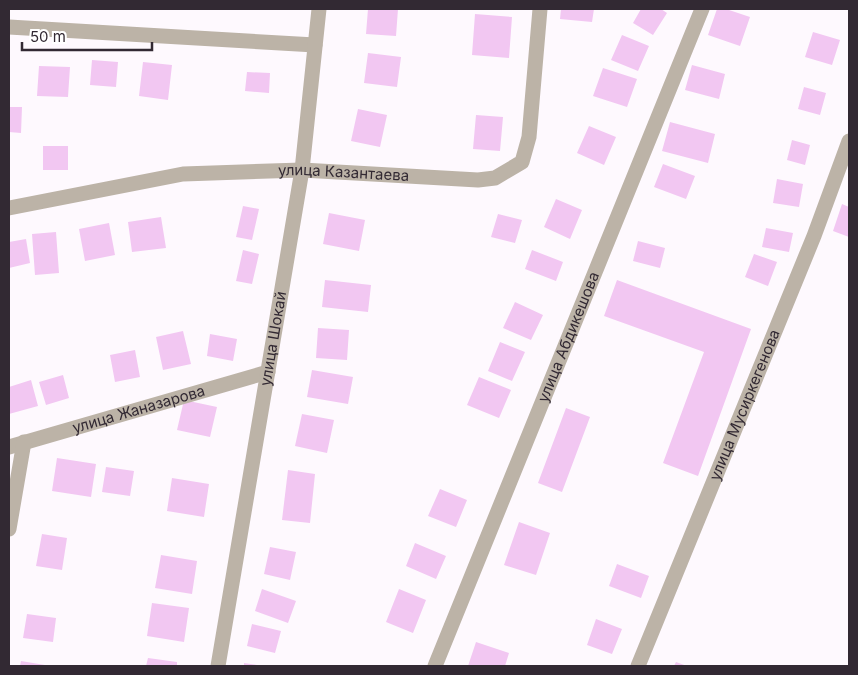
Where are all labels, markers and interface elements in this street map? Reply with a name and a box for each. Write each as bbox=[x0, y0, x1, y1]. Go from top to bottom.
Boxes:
scale bar bbox=[22, 20, 152, 52]
text: 50 m bbox=[30, 27, 66, 46]
street label: улица Казантаева bbox=[278, 160, 410, 185]
street label: улица Абдикешова bbox=[533, 269, 603, 405]
street label: улица Шокай bbox=[256, 290, 290, 387]
street label: улица Мусиркегенова bbox=[705, 326, 784, 483]
street label: улица Жаназарова bbox=[70, 381, 207, 437]

